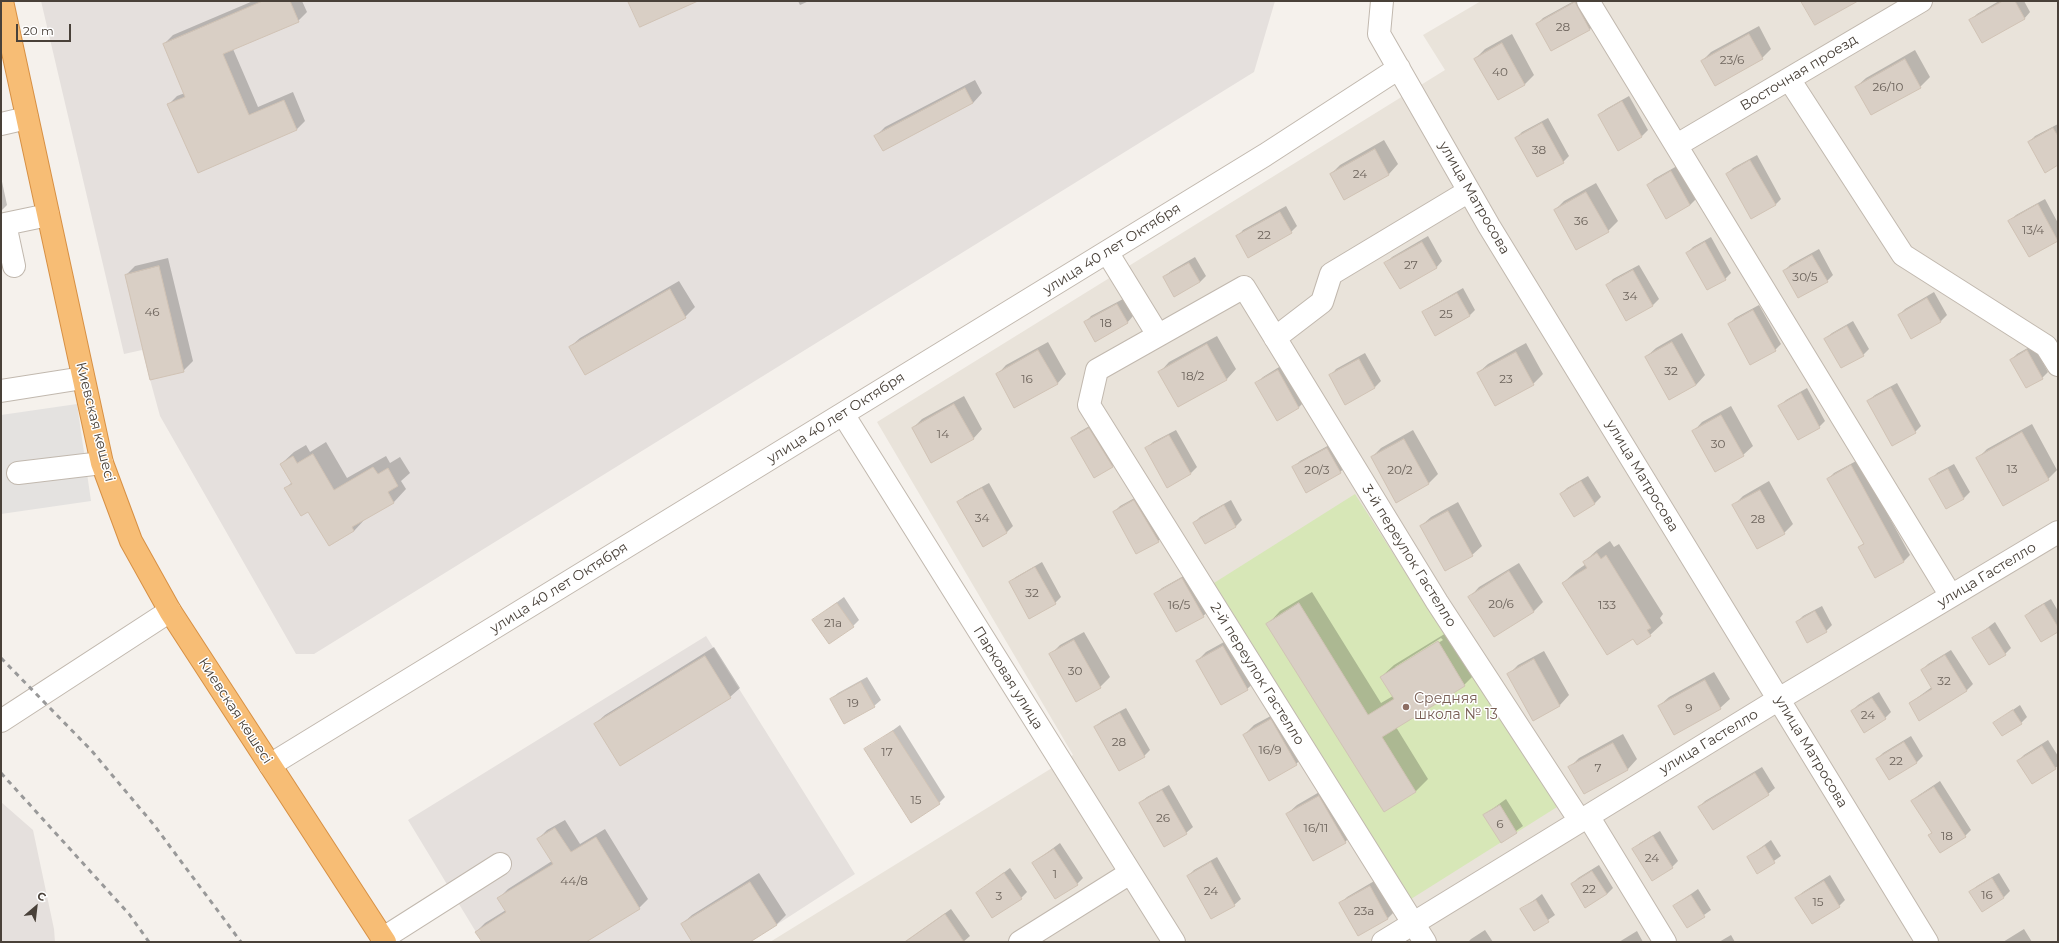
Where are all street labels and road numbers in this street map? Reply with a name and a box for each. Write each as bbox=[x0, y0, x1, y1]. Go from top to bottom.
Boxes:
street label: Восточная проезд bbox=[1737, 31, 1861, 115]
street label: улица Матросова bbox=[1435, 139, 1513, 257]
street label: улица 40 лет Октября bbox=[1040, 200, 1184, 298]
street label: Киевская көшесі bbox=[72, 360, 118, 484]
street label: улица 40 лет Октября bbox=[764, 369, 908, 467]
street label: улица Матросова bbox=[1602, 417, 1682, 535]
street label: 3-й переулок Гастелло bbox=[1358, 482, 1460, 630]
street label: улица 40 лет Октября bbox=[487, 539, 631, 637]
street label: улица Гастелло bbox=[1935, 539, 2039, 611]
street label: 2-й переулок Гастелло bbox=[1206, 600, 1308, 748]
street label: Парковая улица bbox=[969, 623, 1047, 733]
street label: Киевская көшесі bbox=[195, 655, 275, 767]
street label: улица Матросова bbox=[1771, 693, 1851, 811]
street label: улица Гастелло bbox=[1657, 706, 1761, 778]

